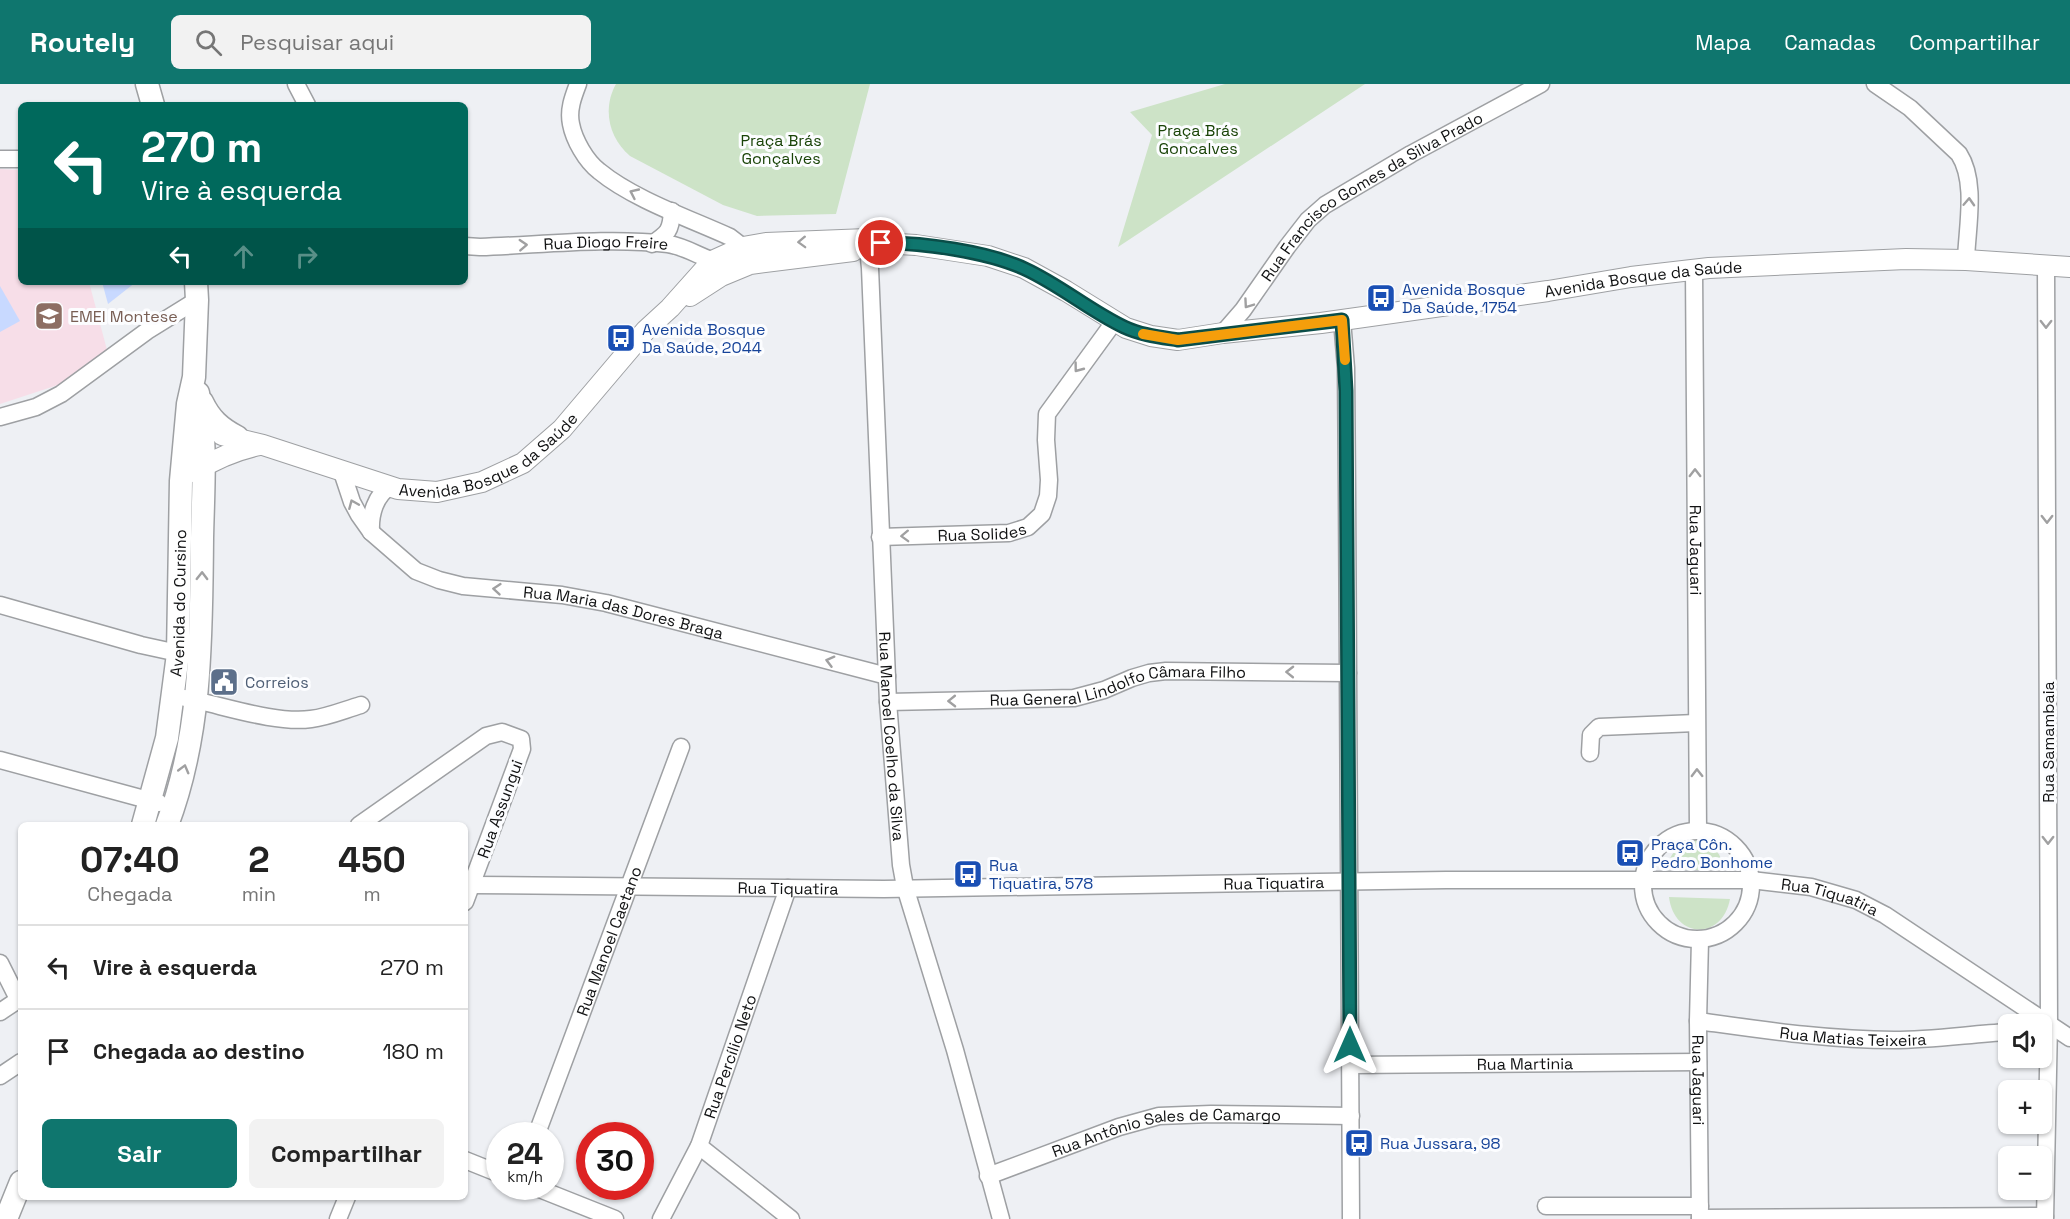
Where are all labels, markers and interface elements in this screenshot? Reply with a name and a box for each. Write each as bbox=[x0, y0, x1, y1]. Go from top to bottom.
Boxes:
search box bbox=[171, 15, 591, 69]
text: Routely bbox=[30, 24, 135, 60]
icon: search bbox=[192, 26, 225, 59]
text: Pesquisar aqui bbox=[240, 28, 394, 56]
text: Mapa bbox=[1695, 29, 1751, 56]
text: Camadas bbox=[1784, 29, 1876, 56]
text: Compartilhar bbox=[1909, 29, 2040, 56]
street label: Rua Francisco Gomes da Silva Prado bbox=[1256, 107, 1486, 285]
park label: Praça Brás Goncalves bbox=[1157, 120, 1239, 159]
text: 270 m bbox=[141, 121, 262, 174]
icon: left bbox=[42, 126, 120, 204]
park label: Praça Brás Gonçalves bbox=[740, 130, 822, 169]
text: Vire à esquerda bbox=[141, 173, 342, 208]
one-way arrow bbox=[630, 189, 641, 201]
one-way arrow bbox=[1962, 197, 1975, 206]
pin bbox=[855, 217, 906, 268]
icon: arrive bbox=[864, 226, 897, 259]
street label: Rua Diogo Freire bbox=[543, 231, 669, 254]
one-way arrow bbox=[798, 235, 807, 248]
one-way arrow bbox=[519, 239, 528, 252]
icon: left bbox=[164, 240, 197, 273]
icon: ahead bbox=[227, 240, 260, 273]
icon: right bbox=[290, 240, 323, 273]
street label: Avenida Bosque da Saúde bbox=[1543, 256, 1743, 302]
place label: Avenida Bosque Da Saúde, 1754 bbox=[1402, 279, 1525, 318]
bus stop icon: Avenida Bosque Da Saúde, 1754 bbox=[1365, 282, 1397, 314]
one-way arrow bbox=[1244, 297, 1255, 308]
school or university icon: EMEI Montese bbox=[33, 300, 65, 332]
place label: EMEI Montese bbox=[70, 306, 178, 327]
place label: Avenida Bosque Da Saúde, 2044 bbox=[642, 319, 765, 358]
one-way arrow bbox=[2040, 320, 2052, 329]
bus stop icon: Avenida Bosque Da Saúde, 2044 bbox=[605, 322, 637, 354]
one-way arrow bbox=[1075, 362, 1086, 373]
street label: Avenida Bosque da Saúde bbox=[398, 408, 582, 502]
one-way arrow bbox=[1689, 468, 1701, 477]
one-way arrow bbox=[349, 499, 361, 510]
street label: Rua Jaguari bbox=[1685, 505, 1707, 595]
one-way arrow bbox=[2041, 515, 2053, 524]
street label: Rua Solides bbox=[937, 518, 1029, 546]
street label: Avenida do Cursino bbox=[165, 529, 191, 678]
one-way arrow bbox=[900, 530, 909, 543]
one-way arrow bbox=[196, 571, 208, 580]
street label: Rua Maria das Dores Braga bbox=[522, 581, 726, 644]
one-way arrow bbox=[492, 583, 501, 596]
street label: Rua Manoel Coelho da Silva bbox=[875, 631, 910, 842]
one-way arrow bbox=[825, 656, 836, 668]
street label: Rua General Lindolfo Câmara Filho bbox=[989, 660, 1246, 710]
public building icon: Correios bbox=[208, 666, 240, 698]
one-way arrow bbox=[1285, 666, 1294, 678]
place label: Correios bbox=[245, 672, 309, 693]
street label: Rua Samambaia bbox=[2038, 681, 2059, 803]
one-way arrow bbox=[948, 695, 957, 708]
street label: Rua Assungui bbox=[472, 757, 528, 861]
one-way arrow bbox=[177, 764, 189, 775]
one-way arrow bbox=[1691, 768, 1703, 777]
place label: Praça Côn. Pedro Bonhome bbox=[1651, 834, 1773, 873]
one-way arrow bbox=[2042, 836, 2054, 845]
text: 07:40 bbox=[80, 837, 180, 883]
text: 2 bbox=[248, 837, 270, 883]
text: 450 bbox=[338, 837, 406, 883]
bus stop icon: Praça Côn. Pedro Bonhome bbox=[1614, 837, 1646, 869]
place label: Rua Tiquatira, 578 bbox=[989, 855, 1093, 894]
bus stop icon: Rua Tiquatira, 578 bbox=[952, 858, 984, 890]
street label: Rua Manoel Caetano bbox=[571, 863, 646, 1019]
street label: Rua Tiquatira bbox=[1223, 871, 1325, 894]
street label: Rua Tiquatira bbox=[1780, 873, 1882, 920]
street label: Rua Tiquatira bbox=[737, 877, 839, 899]
text: Chegada bbox=[87, 881, 173, 907]
text: min bbox=[242, 881, 276, 907]
text: m bbox=[363, 881, 381, 907]
icon: left bbox=[42, 951, 75, 984]
text: Vire à esquerda bbox=[93, 953, 257, 981]
text: 270 m bbox=[380, 953, 444, 981]
street label: Rua Percílio Neto bbox=[699, 992, 761, 1121]
position arrow bbox=[1318, 1013, 1382, 1077]
map controls bbox=[1998, 1014, 2052, 1200]
button: sound bbox=[1998, 1014, 2052, 1068]
street label: Rua Matias Teixeira bbox=[1779, 1022, 1927, 1051]
icon: arrive bbox=[42, 1035, 75, 1068]
street label: Rua Jaguari bbox=[1688, 1035, 1710, 1125]
text: Chegada ao destino bbox=[93, 1037, 305, 1065]
text: 180 m bbox=[382, 1037, 444, 1065]
street label: Rua Martinia bbox=[1477, 1053, 1573, 1074]
button: + bbox=[1998, 1080, 2052, 1134]
street label: Rua Antônio Sales de Camargo bbox=[1049, 1103, 1281, 1162]
button: Sair bbox=[42, 1119, 237, 1188]
button: Compartilhar bbox=[249, 1119, 444, 1188]
speed limit sign: 30 bbox=[576, 1122, 654, 1200]
bus stop icon: Rua Jussara, 98 bbox=[1343, 1127, 1375, 1159]
place label: Rua Jussara, 98 bbox=[1380, 1133, 1500, 1154]
text: 24 bbox=[507, 1134, 543, 1173]
button: − bbox=[1998, 1146, 2052, 1200]
text: km/h bbox=[507, 1167, 543, 1186]

